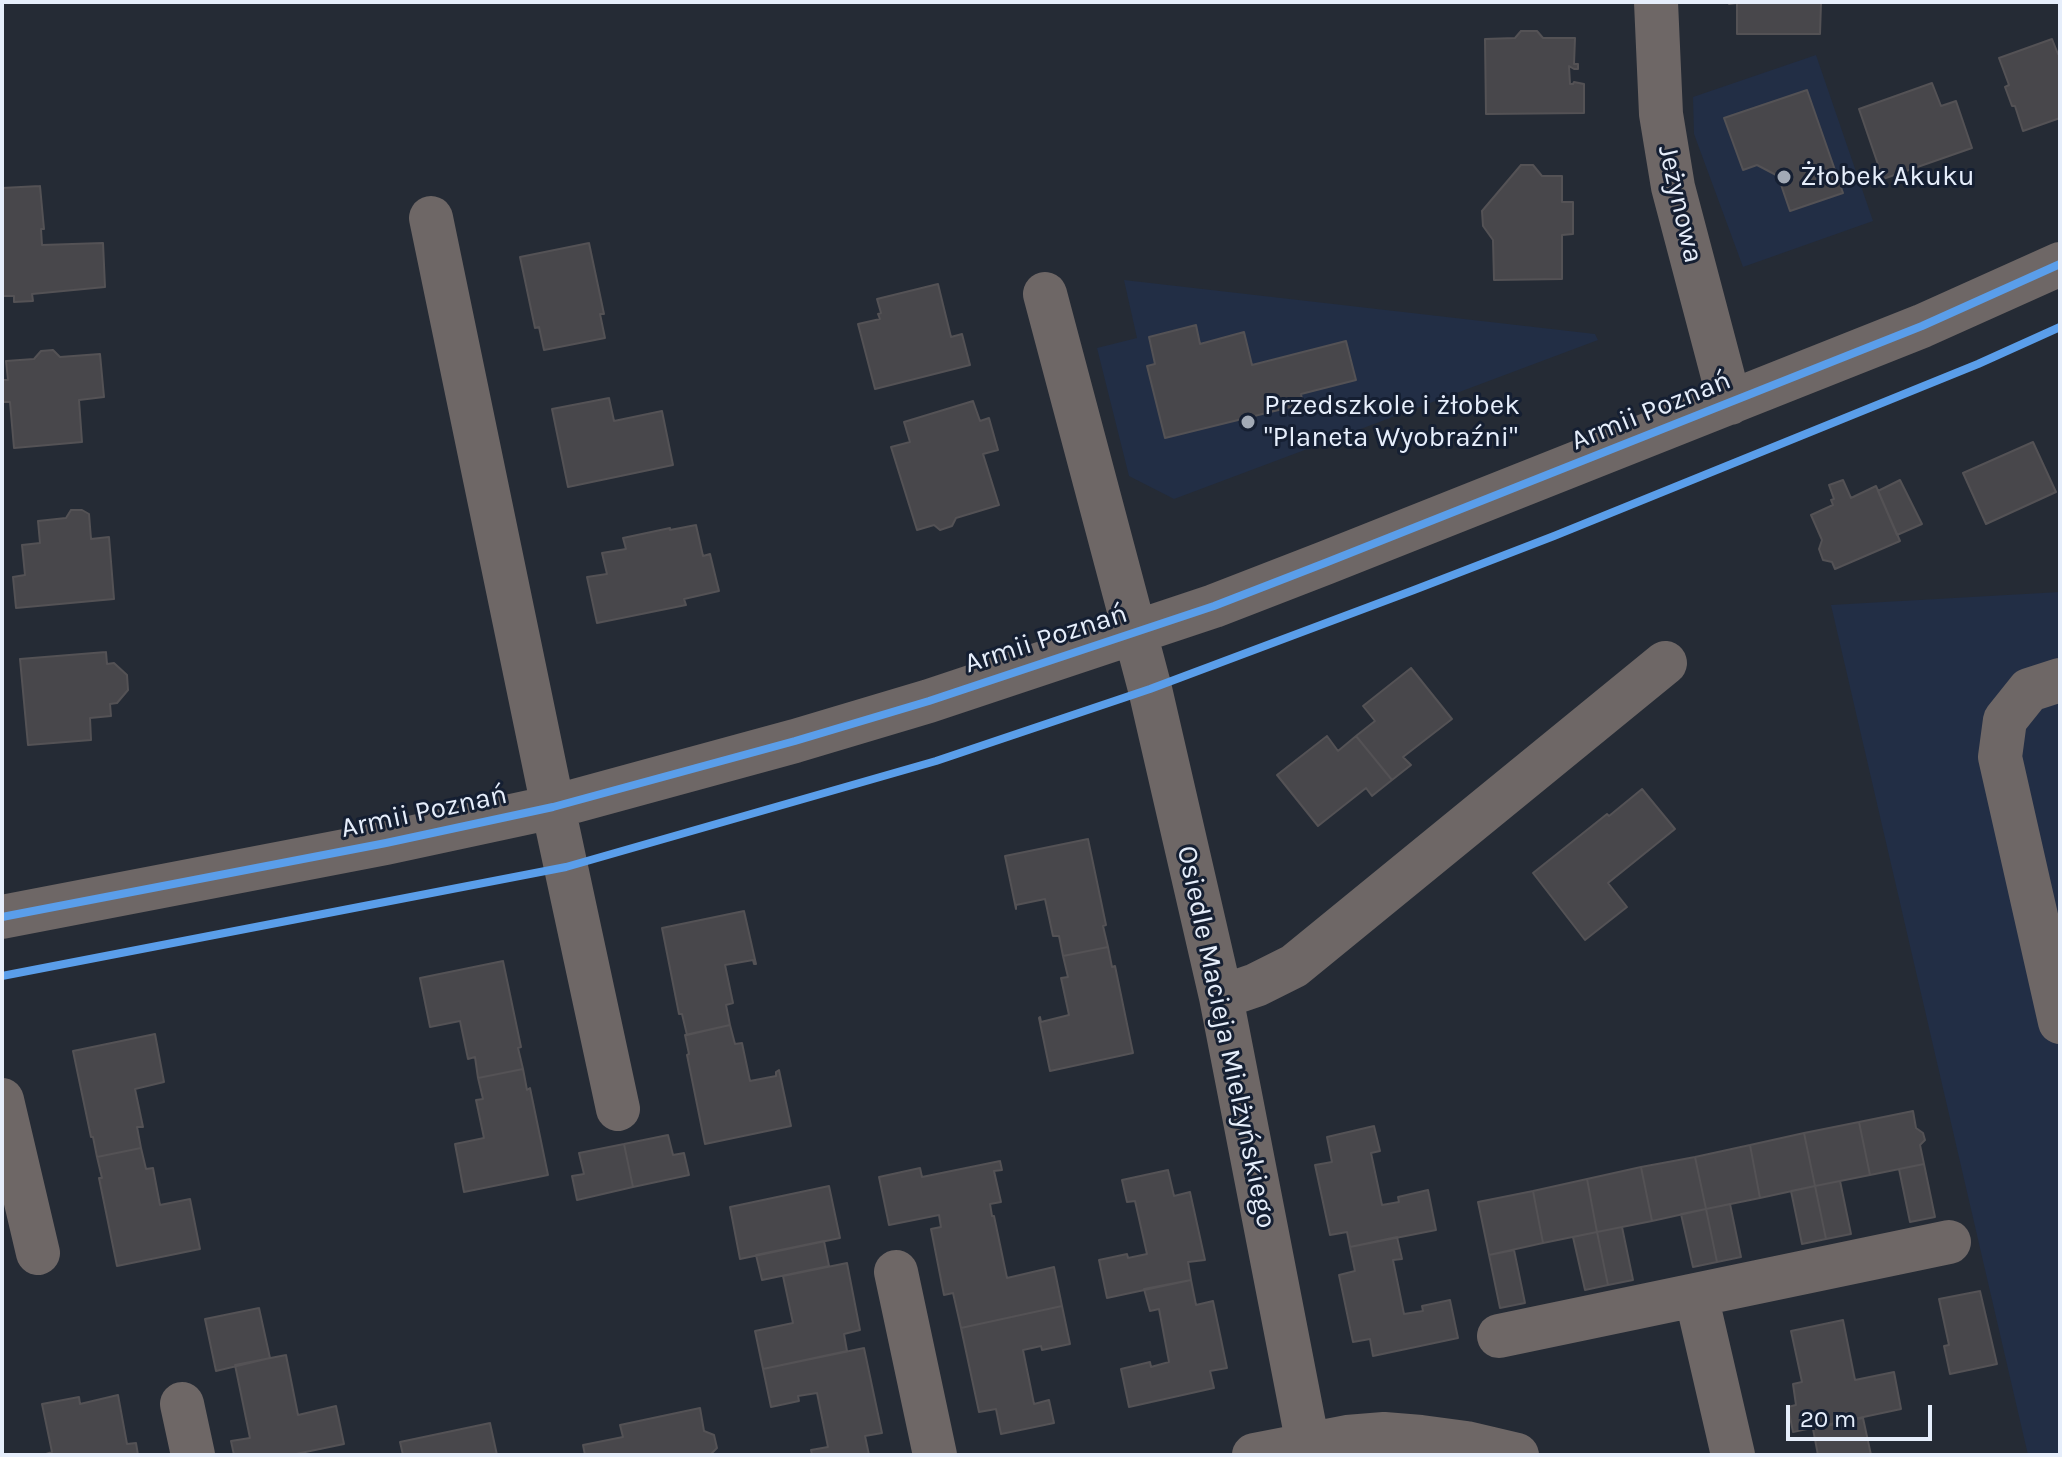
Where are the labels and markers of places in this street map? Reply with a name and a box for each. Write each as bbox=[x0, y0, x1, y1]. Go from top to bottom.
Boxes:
place label: Żłobek Akuku bbox=[1800, 160, 1975, 194]
marker: Żłobek Akuku bbox=[1775, 168, 1793, 186]
place label: Przedszkole i żłobek "Planeta Wyobraźni" bbox=[1264, 389, 1520, 455]
marker: Przedszkole i żłobek "Planeta Wyobraźni" bbox=[1239, 413, 1257, 431]

